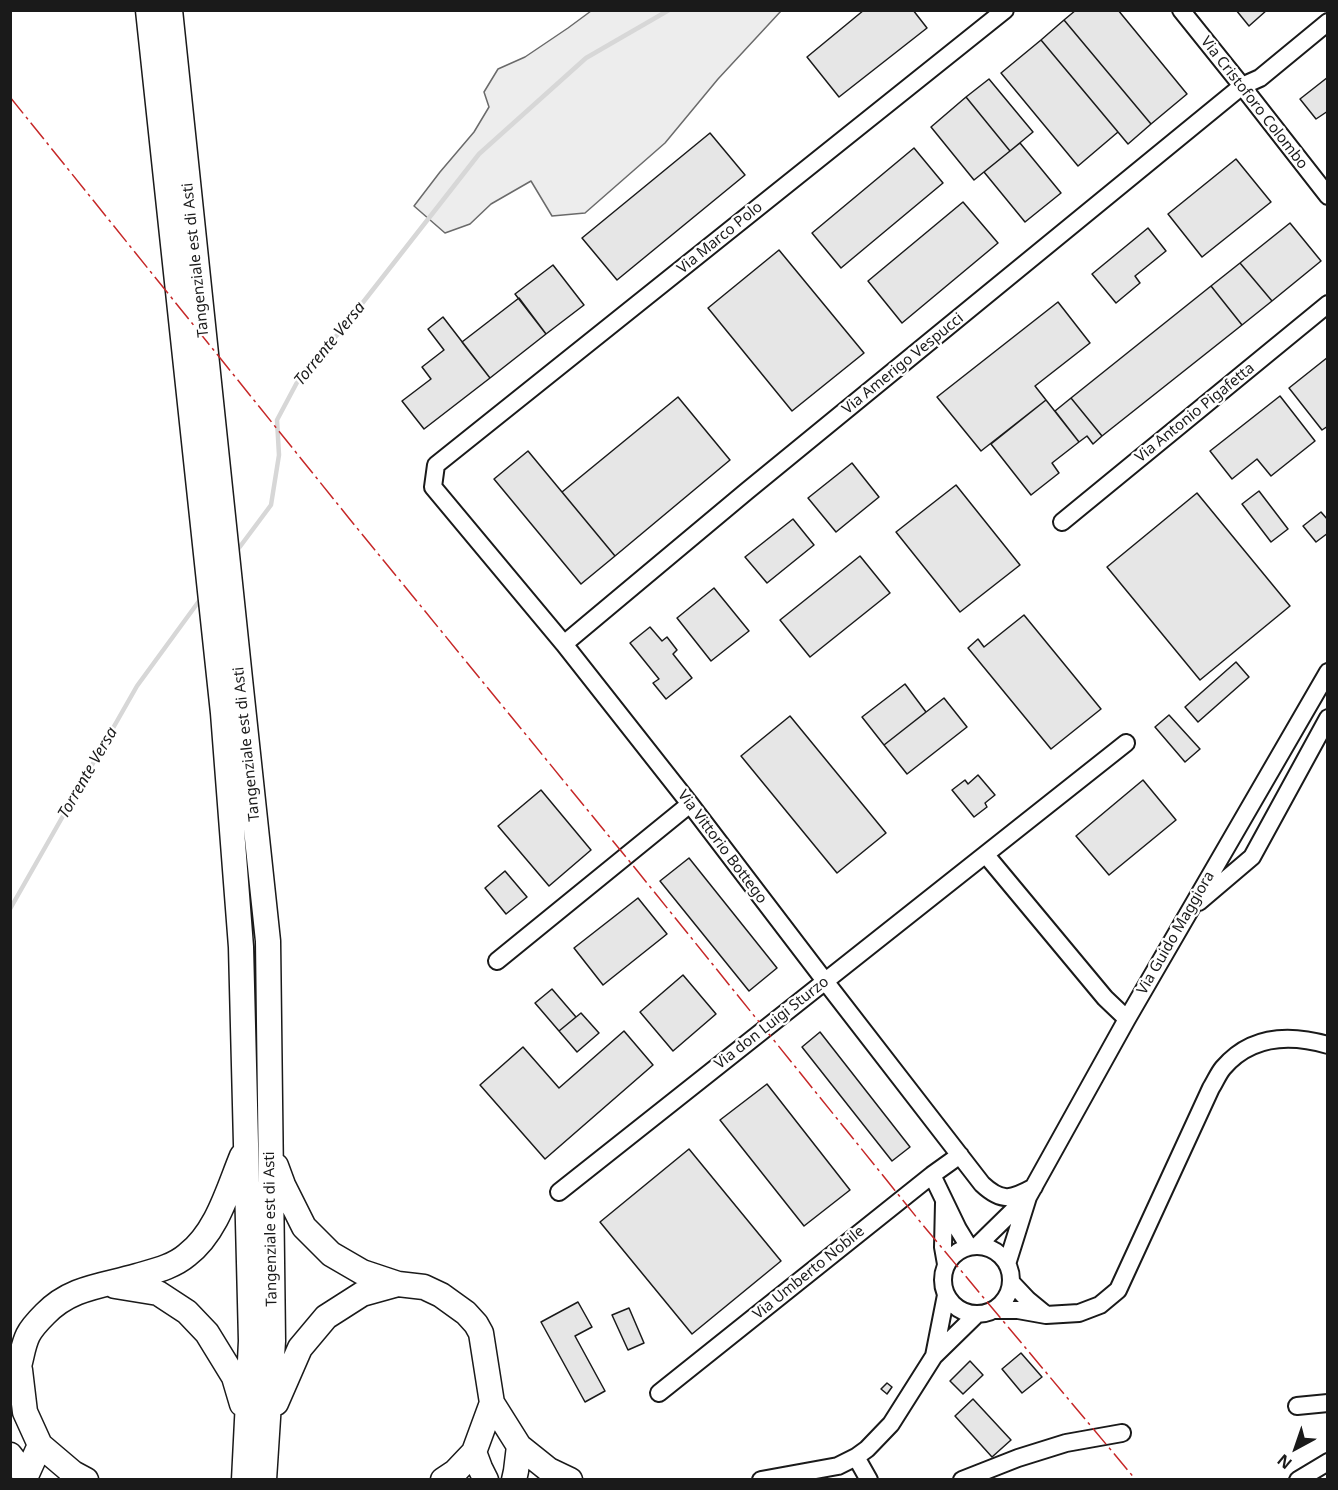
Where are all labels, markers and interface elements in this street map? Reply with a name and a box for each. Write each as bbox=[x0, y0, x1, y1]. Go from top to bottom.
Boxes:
street label: Via Cristoforo Colombo bbox=[1197, 33, 1311, 173]
street label: Tangenziale est di Asti bbox=[179, 182, 213, 338]
street label: Via Marco Polo bbox=[674, 198, 766, 278]
water label: Torrente Versa bbox=[290, 298, 370, 390]
street label: Via Amerigo Vespucci bbox=[839, 310, 967, 418]
street label: Via Antonio Pigafetta bbox=[1132, 359, 1258, 467]
street label: Tangenziale est di Asti bbox=[230, 666, 264, 822]
water label: Torrente Versa bbox=[54, 724, 122, 822]
street label: Via Vittorio Bottego bbox=[673, 787, 771, 907]
street label: Via Guido Maggiora bbox=[1133, 868, 1219, 998]
street label: Via don Luigi Sturzo bbox=[711, 973, 833, 1073]
street label: Tangenziale est di Asti bbox=[261, 1151, 281, 1307]
street label: Via Umberto Nobile bbox=[750, 1222, 868, 1324]
north arrow bbox=[1266, 1418, 1326, 1478]
text: N bbox=[1272, 1449, 1296, 1474]

